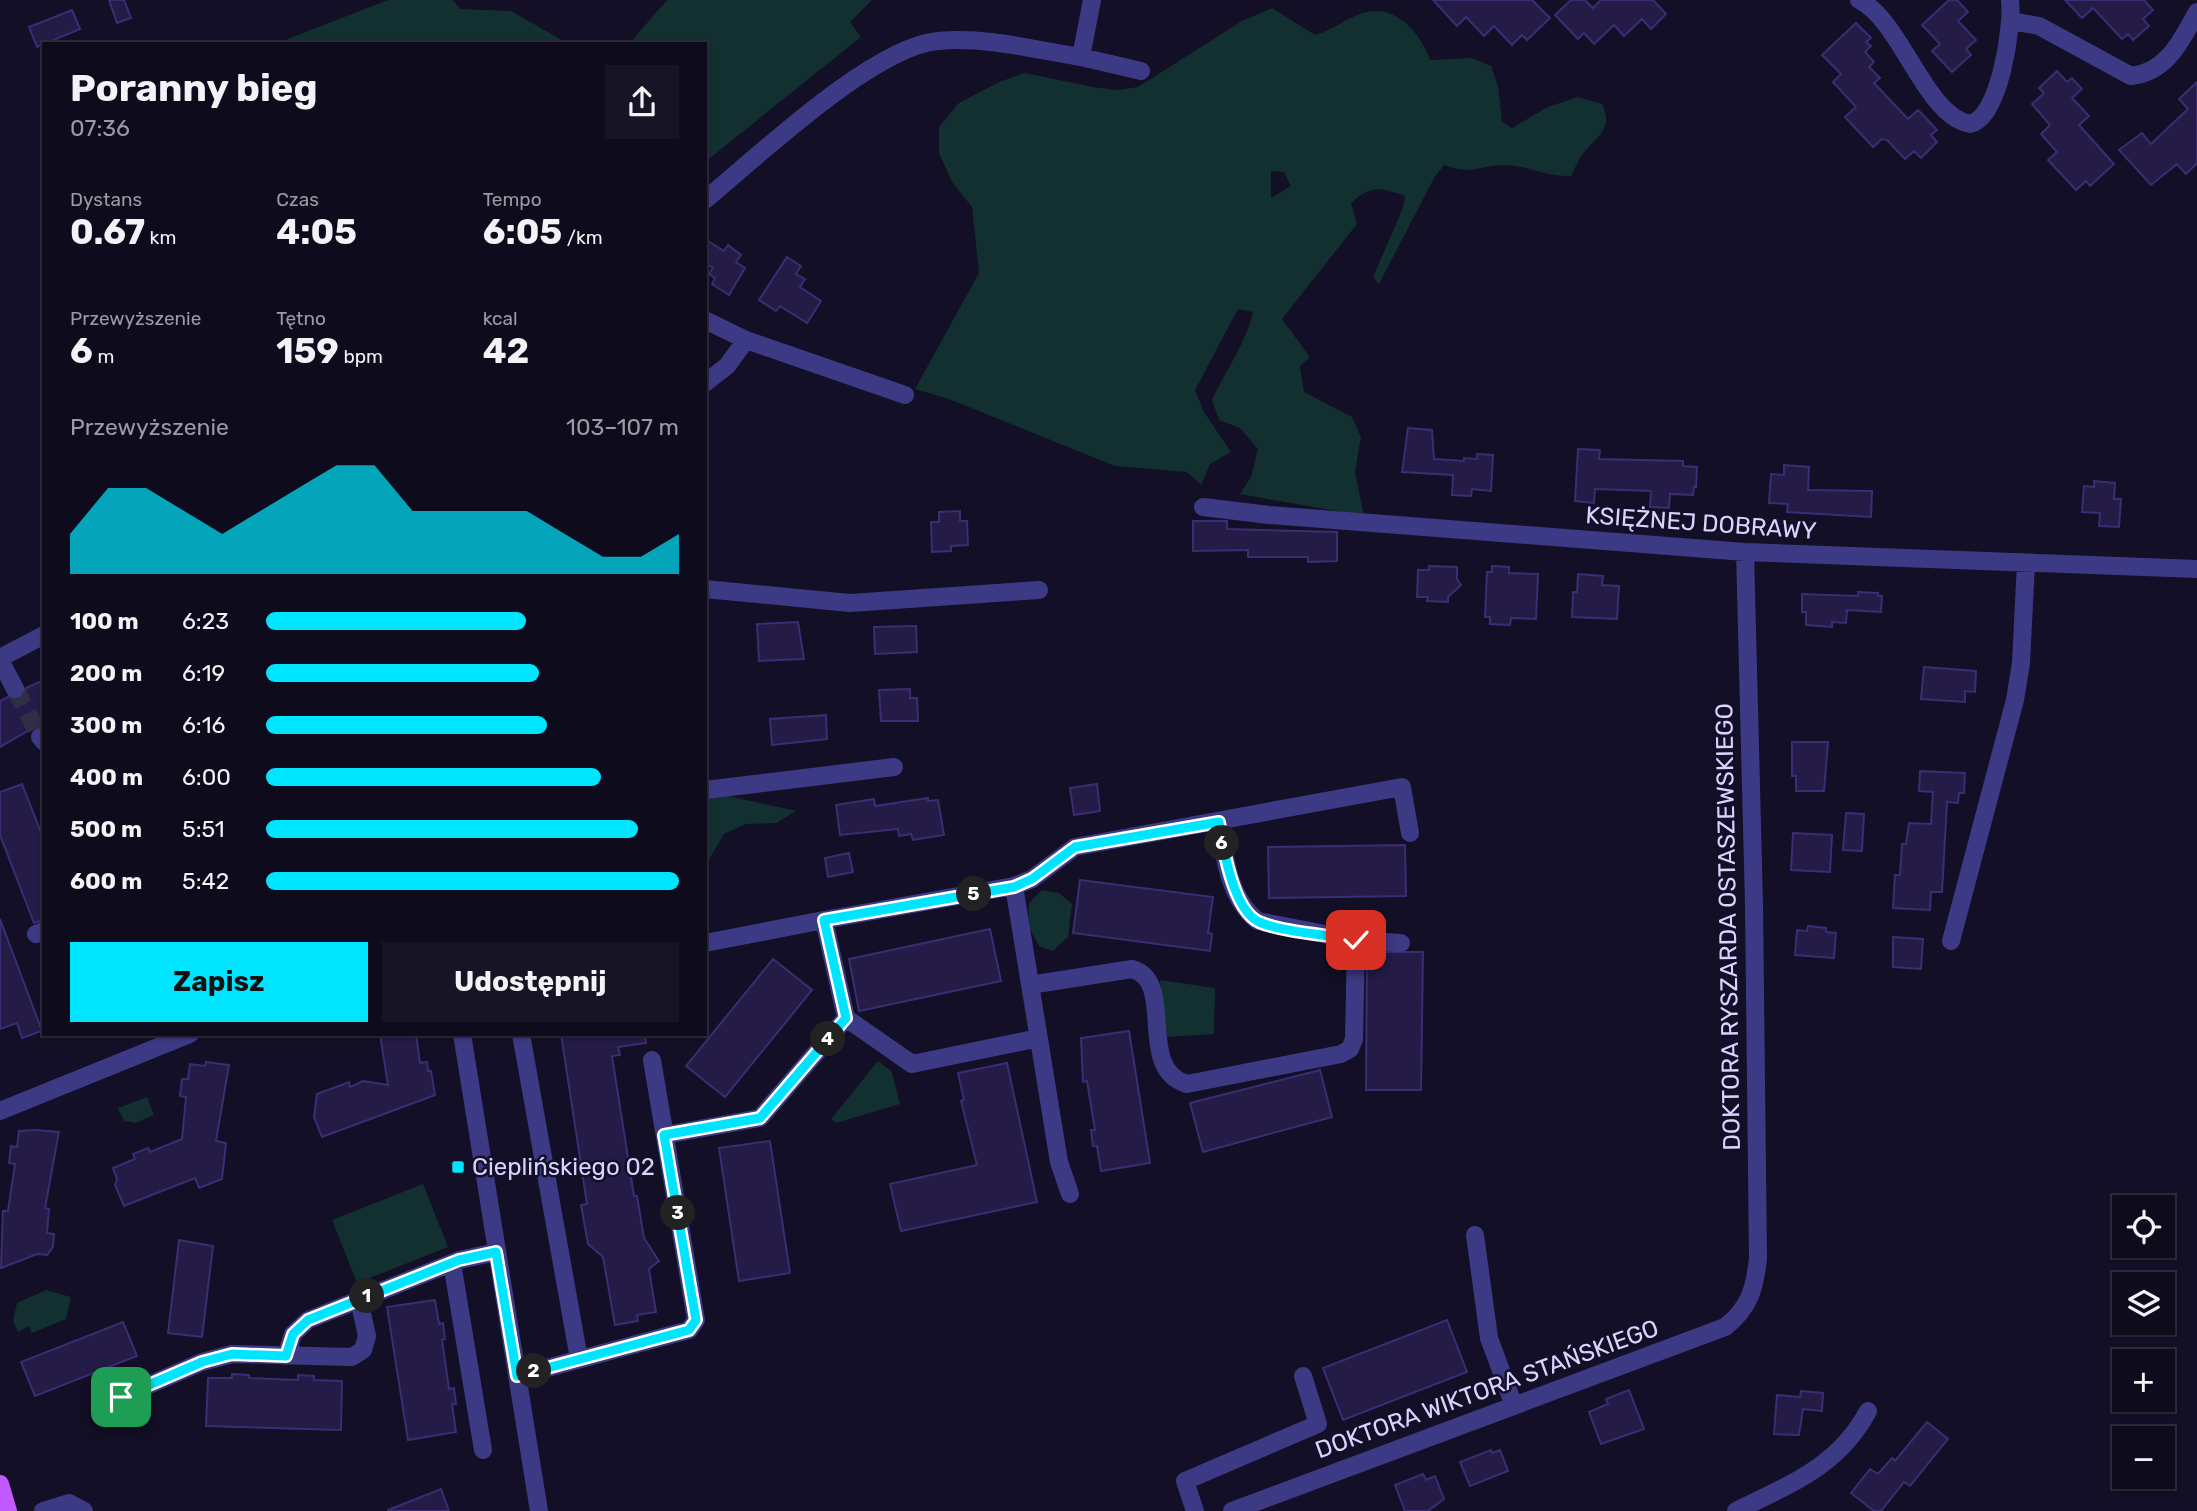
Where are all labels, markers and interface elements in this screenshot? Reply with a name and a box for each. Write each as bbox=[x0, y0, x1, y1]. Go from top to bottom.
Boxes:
text: Poranny bieg bbox=[70, 65, 318, 111]
button: share bbox=[605, 65, 679, 139]
text: 07:36 bbox=[70, 114, 130, 142]
text: Dystans bbox=[70, 188, 142, 211]
text: Czas bbox=[276, 188, 319, 211]
text: Tempo bbox=[483, 188, 542, 211]
text: 0.67 bbox=[70, 211, 145, 253]
text: 4:05 bbox=[276, 211, 357, 253]
text: 6:05 bbox=[483, 211, 562, 253]
text: km bbox=[145, 226, 176, 249]
text: /km bbox=[562, 226, 603, 249]
text: Przewyższenie bbox=[70, 307, 201, 330]
text: Tętno bbox=[276, 307, 326, 330]
text: kcal bbox=[483, 307, 518, 330]
text: 6 bbox=[70, 330, 93, 372]
text: 159 bbox=[276, 330, 339, 372]
text: 42 bbox=[483, 330, 529, 372]
text: m bbox=[93, 345, 114, 368]
text: bpm bbox=[339, 345, 383, 368]
text: Przewyższenie bbox=[70, 413, 229, 441]
text: 103–107 m bbox=[566, 413, 679, 441]
street label: KSIĘŻNEJ DOBRAWY bbox=[1585, 501, 1817, 545]
text: 100 m bbox=[70, 607, 139, 635]
text: 6:23 bbox=[182, 607, 229, 635]
text: 200 m bbox=[70, 659, 142, 687]
text: 6:19 bbox=[182, 659, 225, 687]
street label: DOKTORA RYSZARDA OSTASZEWSKIEGO bbox=[1710, 703, 1746, 1151]
text: 300 m bbox=[70, 711, 142, 739]
text: 6:16 bbox=[182, 711, 225, 739]
text: 400 m bbox=[70, 763, 143, 791]
text: 6:00 bbox=[182, 763, 231, 791]
text: 500 m bbox=[70, 815, 142, 843]
text: 5:51 bbox=[182, 815, 225, 843]
pin: 6 bbox=[1204, 826, 1240, 860]
text: 6 bbox=[1215, 831, 1228, 854]
text: 600 m bbox=[70, 867, 142, 895]
text: 5:42 bbox=[182, 867, 229, 895]
pin: 5 bbox=[956, 876, 992, 912]
text: 5 bbox=[967, 882, 980, 905]
pin bbox=[1326, 910, 1386, 970]
icon: check bbox=[1337, 921, 1375, 959]
button: Zapisz bbox=[70, 942, 368, 1022]
button: Udostępnij bbox=[382, 942, 679, 1022]
pin: 4 bbox=[810, 1021, 846, 1056]
text: 4 bbox=[821, 1027, 834, 1050]
place label: Cieplińskiego 02 bbox=[472, 1153, 655, 1181]
marker: Cieplińskiego 02 bbox=[450, 1159, 466, 1175]
map controls bbox=[2112, 1195, 2175, 1489]
button: locate bbox=[2112, 1195, 2175, 1258]
pin: 3 bbox=[660, 1196, 696, 1230]
text: 3 bbox=[671, 1201, 684, 1224]
button: layers bbox=[2112, 1272, 2175, 1335]
pin: 1 bbox=[350, 1278, 384, 1314]
text: 1 bbox=[362, 1284, 371, 1307]
street label: DOKTORA WIKTORA STAŃSKIEGO bbox=[1312, 1314, 1662, 1464]
button: + bbox=[2112, 1349, 2175, 1412]
pin: 2 bbox=[516, 1354, 552, 1388]
text: 2 bbox=[527, 1359, 540, 1382]
pin bbox=[91, 1367, 151, 1427]
icon: arrive bbox=[102, 1378, 140, 1416]
button: − bbox=[2112, 1426, 2175, 1489]

